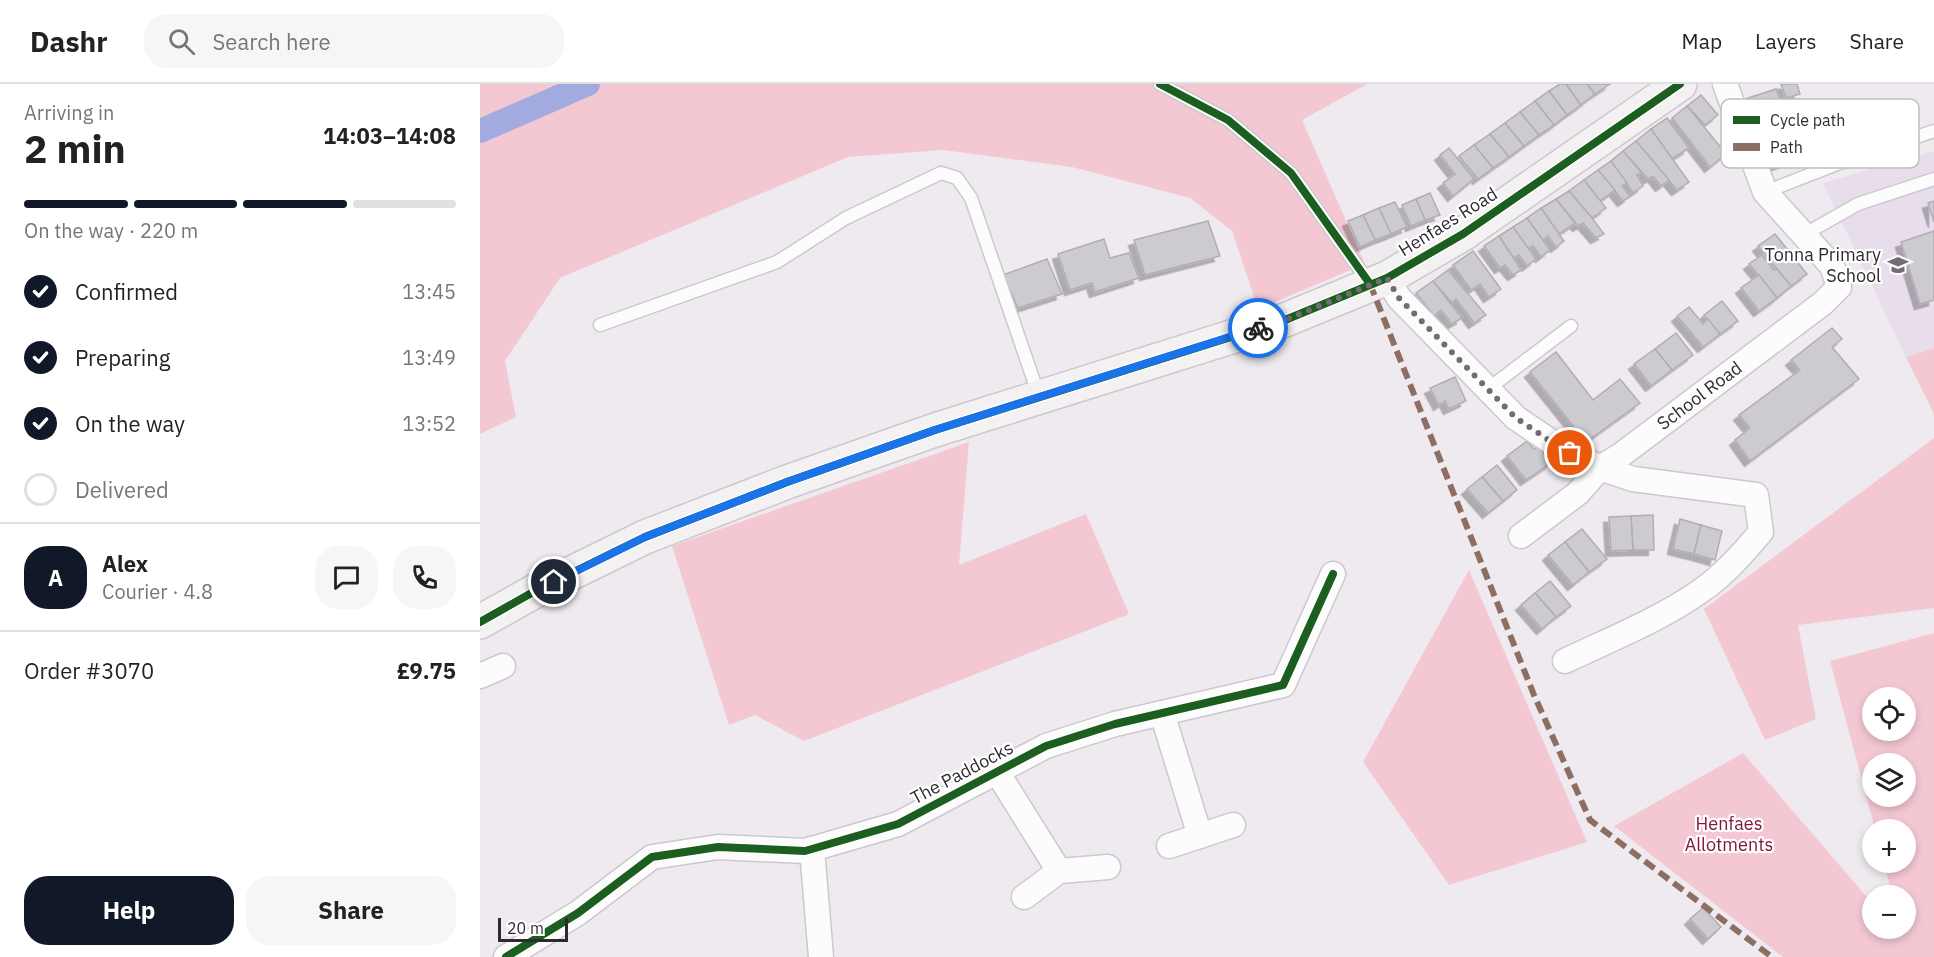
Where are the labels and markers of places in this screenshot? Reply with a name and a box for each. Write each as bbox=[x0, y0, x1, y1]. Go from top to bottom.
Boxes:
place label: Tonna Primary School bbox=[1765, 243, 1881, 287]
school or university icon: Tonna Primary School bbox=[1886, 253, 1910, 277]
pin bbox=[1544, 427, 1595, 478]
pin bbox=[528, 556, 579, 607]

